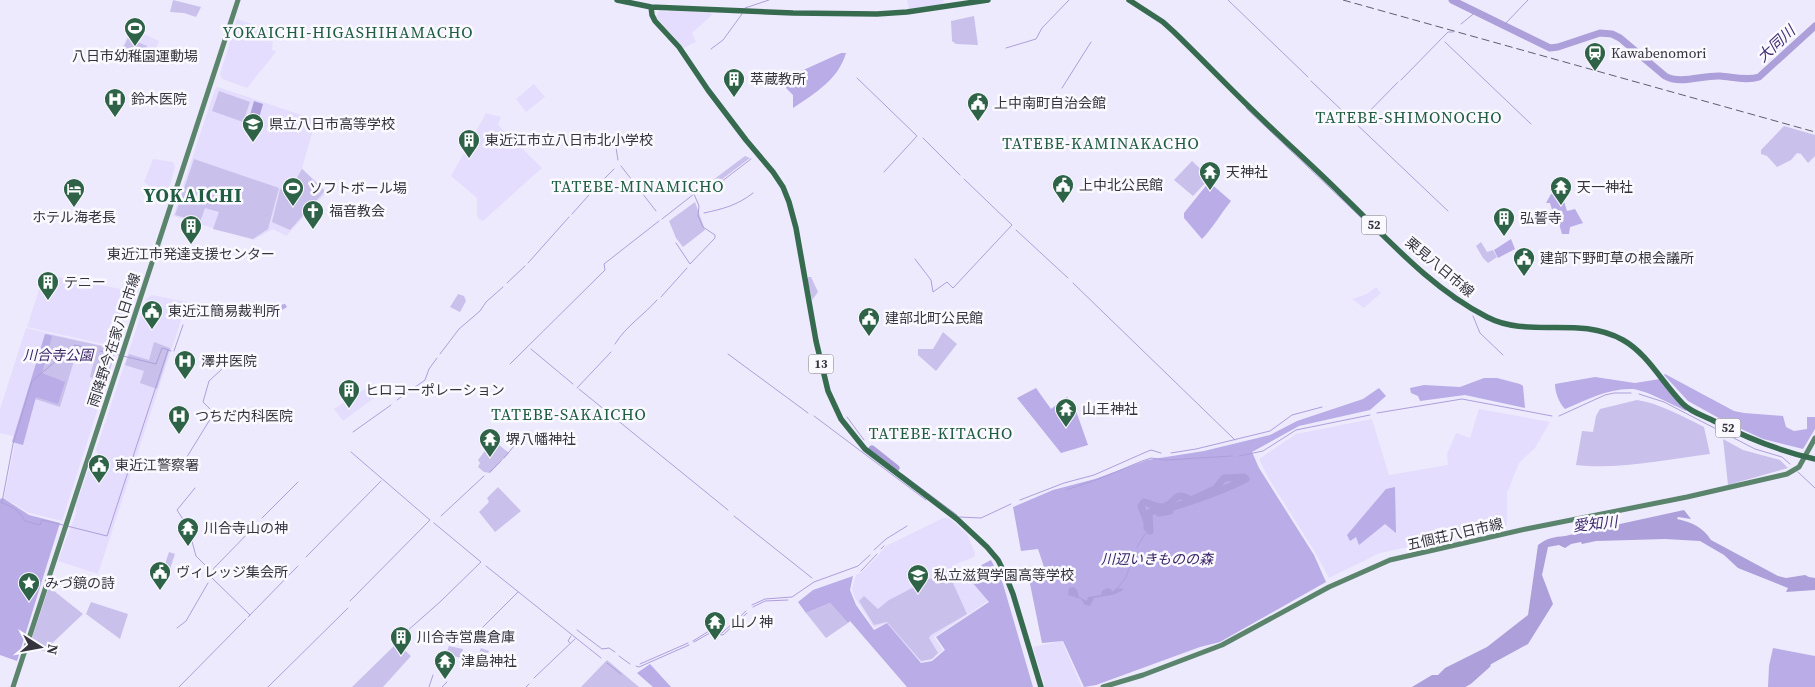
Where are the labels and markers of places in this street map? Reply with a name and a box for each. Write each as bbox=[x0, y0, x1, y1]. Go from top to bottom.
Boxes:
sports icon: 八日市幼稚園運動場 bbox=[123, 16, 147, 47]
station icon: Kawabenomori bbox=[1583, 41, 1607, 72]
place label: Kawabenomori bbox=[1611, 43, 1706, 63]
place label: 八日市幼稚園運動場 bbox=[72, 46, 198, 66]
building icon: 萃蔵教所 bbox=[722, 67, 746, 98]
place label: 萃蔵教所 bbox=[750, 69, 806, 89]
hospital icon: 鈴木医院 bbox=[103, 87, 127, 118]
place label: 鈴木医院 bbox=[131, 89, 187, 109]
public building icon: 上中南町自治会館 bbox=[966, 91, 990, 122]
place label: 上中南町自治会館 bbox=[994, 93, 1106, 113]
school or university icon: 県立八日市高等学校 bbox=[241, 112, 265, 143]
place label: 県立八日市高等学校 bbox=[269, 114, 395, 134]
building icon: 東近江市立八日市北小学校 bbox=[457, 128, 481, 159]
place label: 東近江市立八日市北小学校 bbox=[485, 130, 653, 150]
temple icon: 天神社 bbox=[1198, 160, 1222, 191]
place label: 天神社 bbox=[1226, 162, 1268, 182]
public building icon: 上中北公民館 bbox=[1051, 173, 1075, 204]
place label: 上中北公民館 bbox=[1079, 175, 1163, 195]
temple icon: 天一神社 bbox=[1549, 175, 1573, 206]
sports icon: ソフトボール場 bbox=[281, 176, 305, 207]
hotel icon: ホテル海老長 bbox=[62, 177, 86, 208]
place label: 天一神社 bbox=[1577, 177, 1633, 197]
place label: ソフトボール場 bbox=[309, 178, 407, 198]
church icon: 福音教会 bbox=[301, 199, 325, 230]
place label: 福音教会 bbox=[329, 201, 385, 221]
building icon: 弘誓寺 bbox=[1492, 206, 1516, 237]
place label: ホテル海老長 bbox=[32, 207, 116, 227]
place label: 弘誓寺 bbox=[1520, 208, 1562, 228]
building icon: 東近江市発達支援センター bbox=[179, 214, 203, 245]
place label: 東近江市発達支援センター bbox=[107, 244, 275, 264]
public building icon: 建部下野町草の根会議所 bbox=[1512, 246, 1536, 277]
place label: 建部下野町草の根会議所 bbox=[1540, 248, 1694, 268]
building icon: テニー bbox=[36, 270, 60, 301]
place label: テニー bbox=[64, 272, 106, 292]
public building icon: 東近江簡易裁判所 bbox=[140, 299, 164, 330]
place label: 東近江簡易裁判所 bbox=[168, 301, 280, 321]
public building icon: 建部北町公民館 bbox=[857, 306, 881, 337]
place label: 建部北町公民館 bbox=[885, 308, 983, 328]
hospital icon: 澤井医院 bbox=[173, 349, 197, 380]
place label: 澤井医院 bbox=[201, 351, 257, 371]
building icon: ヒロコーポレーション bbox=[337, 378, 361, 409]
place label: ヒロコーポレーション bbox=[365, 380, 505, 400]
temple icon: 山王神社 bbox=[1054, 397, 1078, 428]
place label: 山王神社 bbox=[1082, 399, 1138, 419]
hospital icon: つちだ内科医院 bbox=[167, 404, 191, 435]
place label: つちだ内科医院 bbox=[195, 406, 293, 426]
temple icon: 堺八幡神社 bbox=[478, 427, 502, 458]
place label: 堺八幡神社 bbox=[506, 429, 576, 449]
public building icon: 東近江警察署 bbox=[87, 453, 111, 484]
place label: 東近江警察署 bbox=[115, 455, 199, 475]
temple icon: 川合寺山の神 bbox=[176, 516, 200, 547]
place label: 川合寺山の神 bbox=[204, 518, 288, 538]
public building icon: ヴィレッジ集会所 bbox=[148, 560, 172, 591]
place label: ヴィレッジ集会所 bbox=[176, 562, 288, 582]
school or university icon: 私立滋賀学園高等学校 bbox=[906, 563, 930, 594]
place label: 私立滋賀学園高等学校 bbox=[934, 565, 1074, 585]
place icon: みづ鏡の詩 bbox=[17, 571, 41, 602]
place label: みづ鏡の詩 bbox=[45, 573, 115, 593]
temple icon: 山ノ神 bbox=[703, 610, 727, 641]
place label: 山ノ神 bbox=[731, 612, 773, 632]
building icon: 川合寺営農倉庫 bbox=[389, 625, 413, 656]
place label: 川合寺営農倉庫 bbox=[417, 627, 515, 647]
temple icon: 津島神社 bbox=[433, 649, 457, 680]
place label: 津島神社 bbox=[461, 651, 517, 671]

